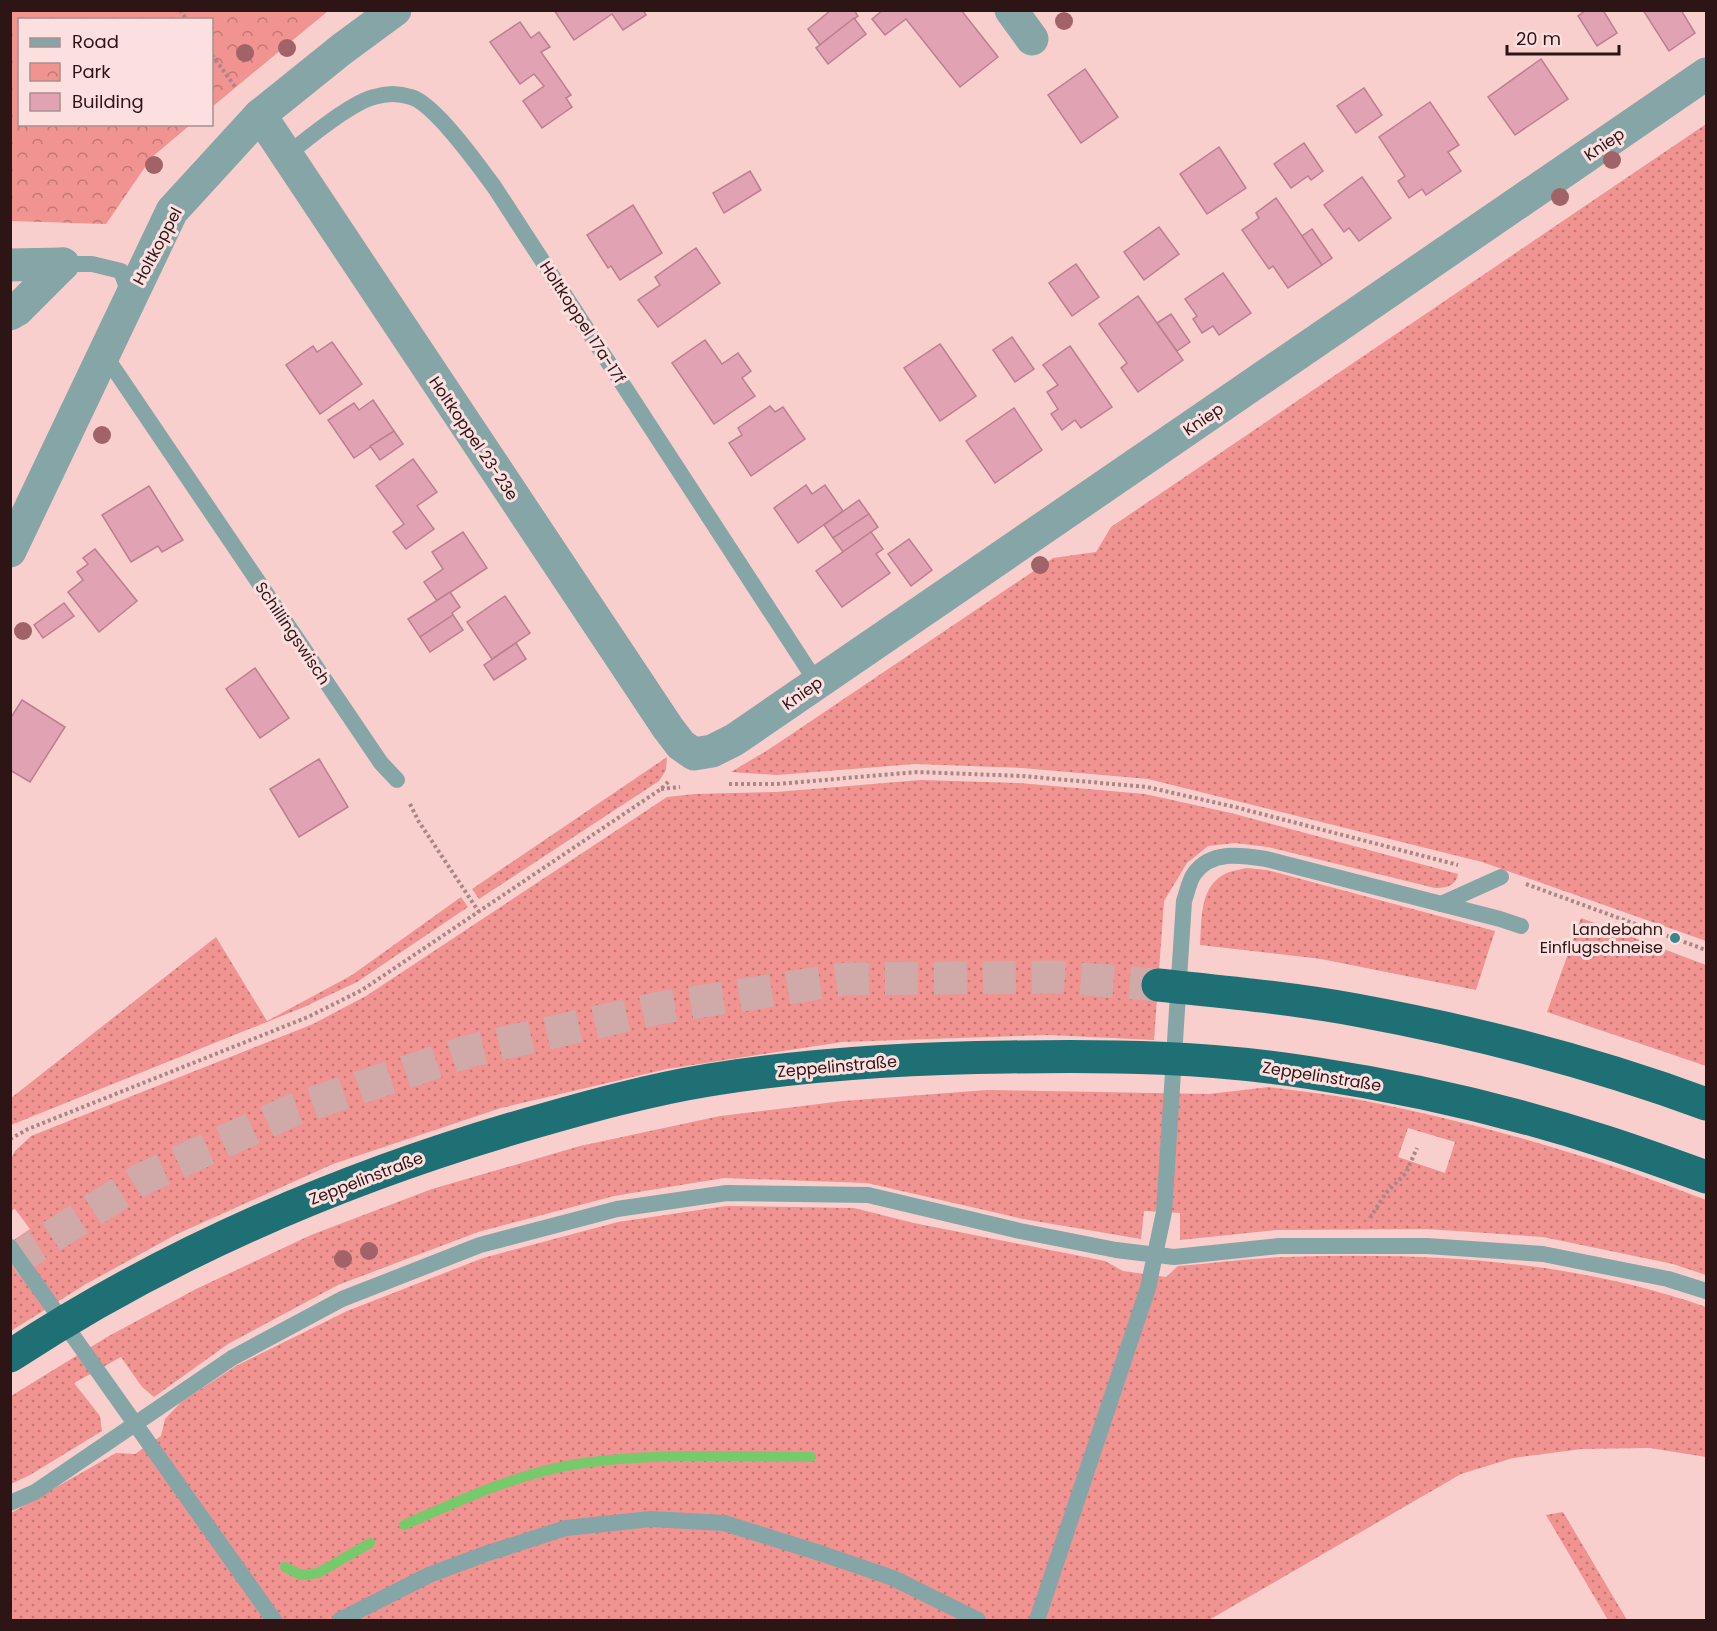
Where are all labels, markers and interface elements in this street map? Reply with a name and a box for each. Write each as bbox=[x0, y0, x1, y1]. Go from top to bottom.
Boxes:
legend bbox=[18, 18, 213, 126]
scale bar bbox=[1507, 18, 1620, 56]
text: 20 m bbox=[1516, 26, 1561, 51]
text: Road bbox=[72, 29, 119, 54]
text: Park bbox=[72, 59, 111, 84]
text: Building bbox=[72, 89, 144, 114]
street label: Kniep bbox=[1579, 122, 1629, 166]
street label: Holtkoppel bbox=[127, 203, 188, 289]
street label: Holtkoppel 17a-17f bbox=[534, 256, 631, 388]
street label: Holtkoppel 23-23e bbox=[423, 372, 524, 505]
street label: Kniep bbox=[1178, 397, 1228, 441]
street label: Schillingswisch bbox=[250, 577, 336, 689]
street label: Kniep bbox=[777, 671, 827, 716]
place label: Landebahn Einflugschneise bbox=[1540, 918, 1663, 959]
marker: Landebahn Einflugschneise bbox=[1668, 931, 1682, 945]
street label: Zeppelinstraße bbox=[776, 1050, 898, 1083]
street label: Zeppelinstraße bbox=[1261, 1056, 1383, 1097]
street label: Zeppelinstraße bbox=[306, 1146, 426, 1211]

